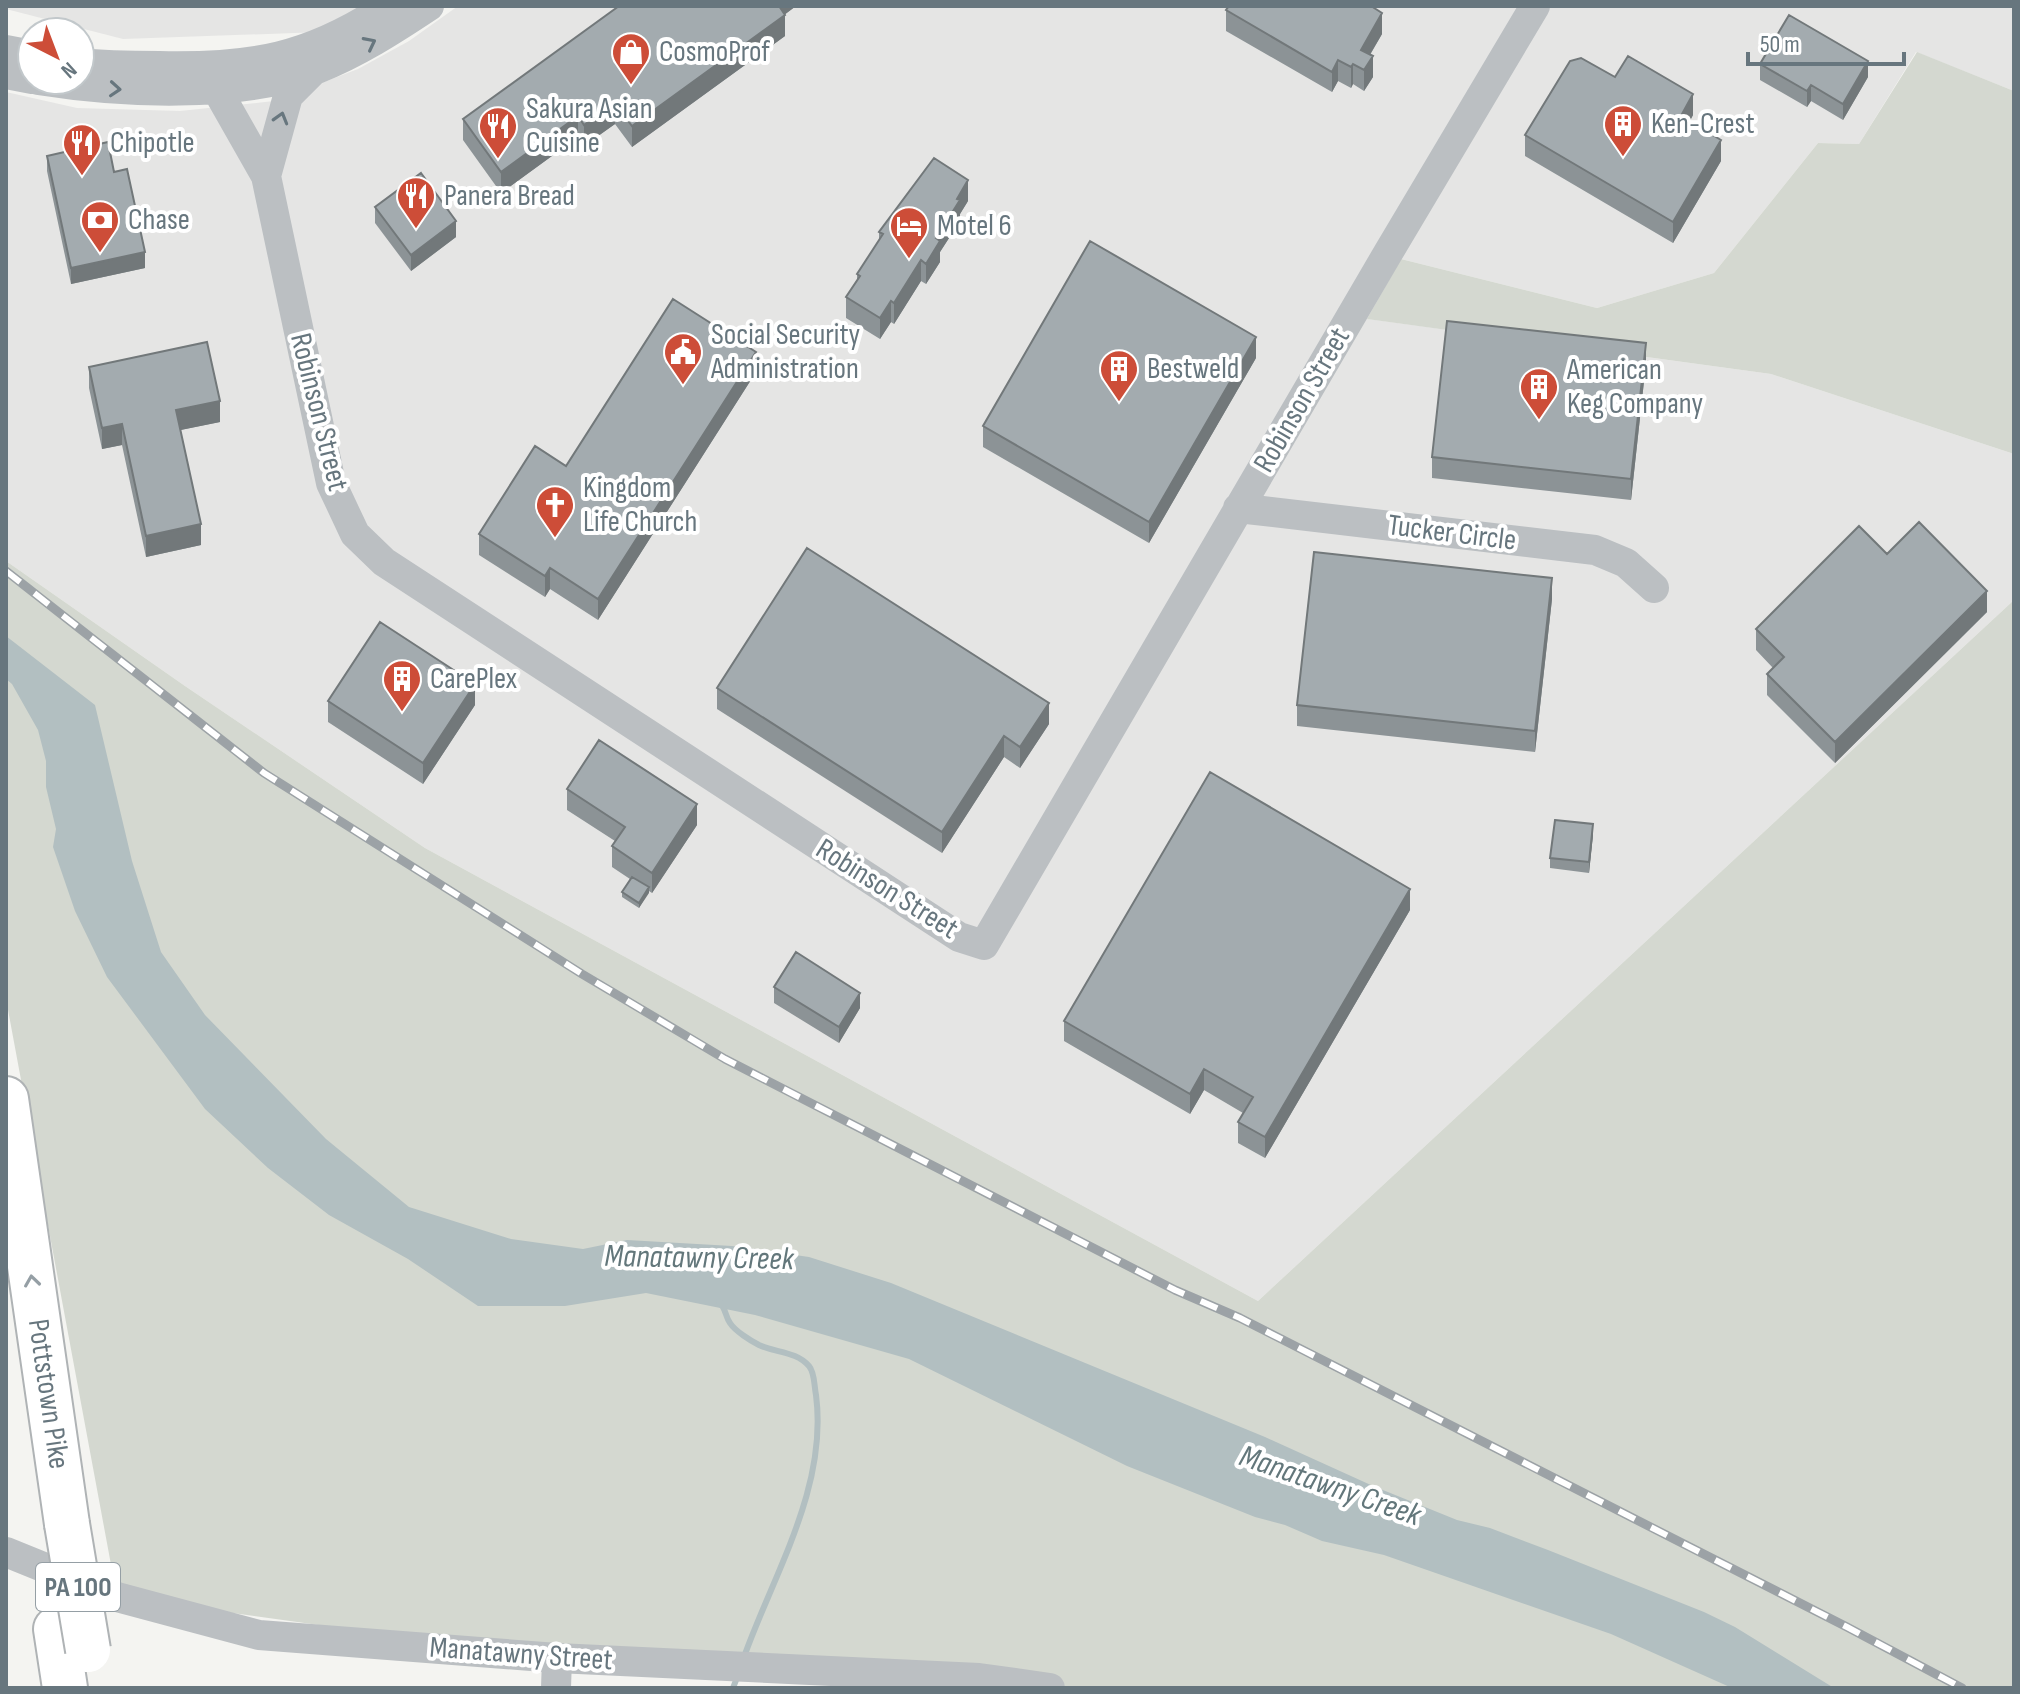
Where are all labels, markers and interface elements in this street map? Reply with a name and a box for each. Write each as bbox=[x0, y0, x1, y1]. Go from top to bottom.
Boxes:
north arrow bbox=[16, 16, 96, 96]
scale bar bbox=[1748, 16, 1904, 66]
text: 50 m bbox=[1760, 30, 1800, 59]
shop icon: CosmoProf bbox=[610, 31, 652, 86]
place label: CosmoProf bbox=[659, 34, 770, 70]
one-way arrow bbox=[362, 37, 377, 52]
text: N bbox=[55, 56, 82, 84]
one-way arrow bbox=[109, 80, 122, 97]
place label: Sakura Asian Cuisine bbox=[526, 91, 653, 161]
building icon: Ken-Crest bbox=[1602, 103, 1644, 158]
restaurant icon: Sakura Asian Cuisine bbox=[477, 105, 519, 160]
place label: Ken-Crest bbox=[1651, 106, 1755, 142]
one-way arrow bbox=[272, 112, 288, 126]
restaurant icon: Chipotle bbox=[61, 122, 103, 177]
place label: Chipotle bbox=[110, 125, 195, 161]
restaurant icon: Panera Bread bbox=[395, 175, 437, 230]
place label: Panera Bread bbox=[444, 178, 575, 214]
bank icon: Chase bbox=[79, 199, 121, 254]
place label: Chase bbox=[128, 202, 190, 238]
hotel icon: Motel 6 bbox=[888, 205, 930, 260]
place label: Motel 6 bbox=[937, 208, 1012, 244]
place label: Social Security Administration bbox=[710, 317, 861, 387]
street label: Robinson Street bbox=[1246, 321, 1358, 479]
street label: Robinson Street bbox=[282, 330, 356, 494]
public building icon: Social Security Administration bbox=[662, 331, 704, 386]
building icon: Bestweld bbox=[1098, 348, 1140, 403]
place label: Bestweld bbox=[1147, 351, 1239, 387]
place label: American Keg Company bbox=[1566, 352, 1704, 422]
building icon: American Keg Company bbox=[1518, 366, 1560, 421]
place label: Kingdom Life Church bbox=[583, 470, 697, 540]
church icon: Kingdom Life Church bbox=[534, 484, 576, 539]
street label: Tucker Circle bbox=[1386, 507, 1518, 559]
building icon: CarePlex bbox=[381, 658, 423, 713]
place label: CarePlex bbox=[430, 661, 517, 697]
street label: Robinson Street bbox=[809, 831, 965, 947]
water label: Manatawny Creek bbox=[604, 1237, 795, 1279]
one-way arrow bbox=[24, 1274, 41, 1287]
street label: Pottstown Pike bbox=[20, 1317, 77, 1471]
water label: Manatawny Creek bbox=[1234, 1437, 1427, 1536]
road number: PA 100 bbox=[36, 1563, 120, 1611]
street label: Manatawny Street bbox=[428, 1630, 614, 1678]

